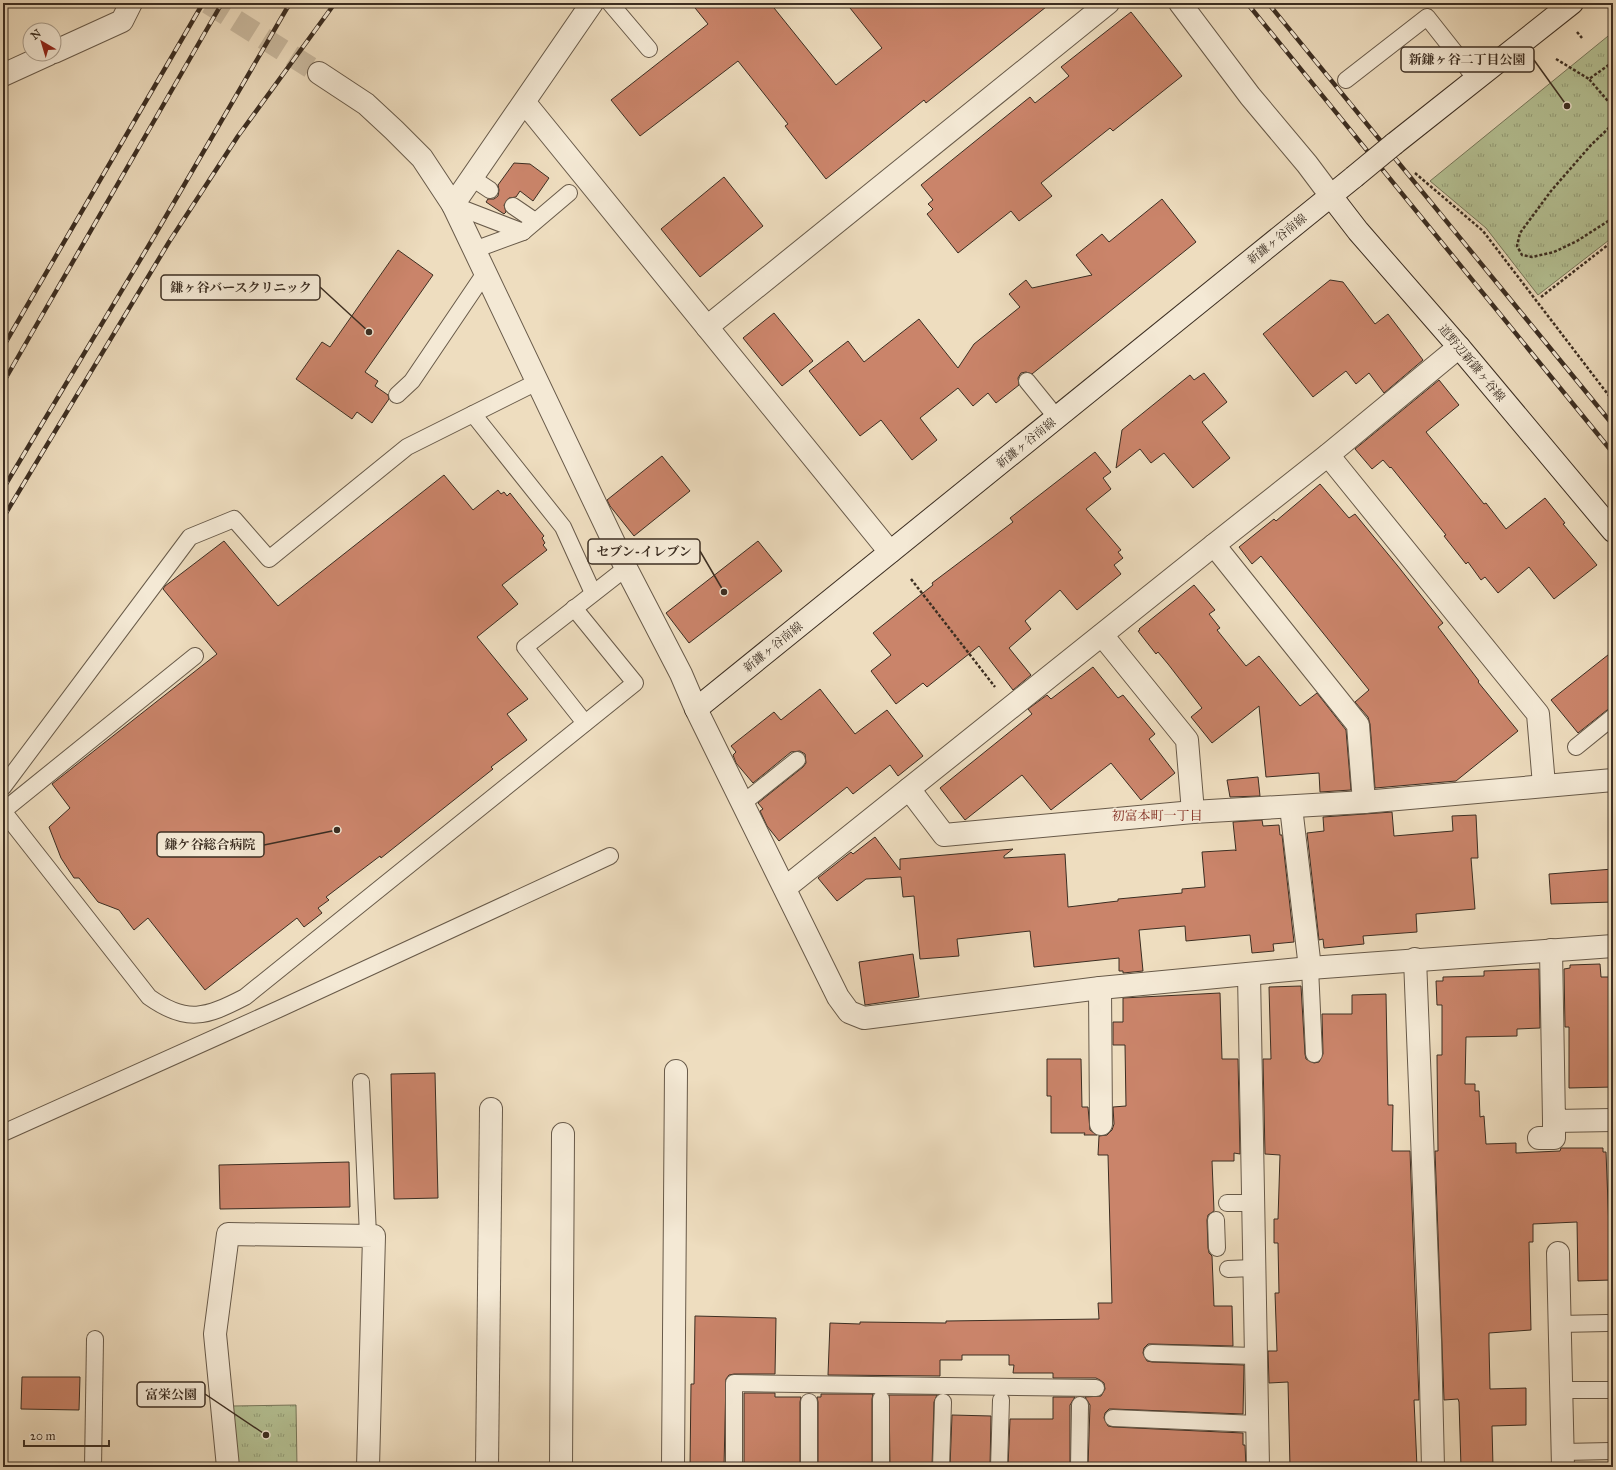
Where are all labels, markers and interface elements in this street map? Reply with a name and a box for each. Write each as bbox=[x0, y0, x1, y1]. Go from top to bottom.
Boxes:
north arrow bbox=[22, 22, 62, 62]
text: N bbox=[28, 26, 44, 43]
callout: 新鎌ヶ谷二丁目公園 bbox=[1401, 47, 1534, 72]
text: 新鎌ヶ谷二丁目公園 bbox=[1408, 52, 1526, 68]
street label: 新鎌ヶ谷南線 bbox=[1245, 211, 1309, 267]
callout: 鎌ヶ谷バースクリニック bbox=[161, 275, 320, 300]
text: 鎌ヶ谷バースクリニック bbox=[170, 280, 312, 296]
street label: 道野辺新鎌ヶ谷線 bbox=[1436, 322, 1508, 404]
street label: 新鎌ヶ谷南線 bbox=[994, 415, 1058, 471]
callout: セブン-イレブン bbox=[588, 539, 700, 564]
text: セブン-イレブン bbox=[596, 544, 692, 560]
street label: 新鎌ヶ谷南線 bbox=[741, 619, 805, 675]
district label: 初富本町一丁目 bbox=[1111, 808, 1203, 824]
callout: 鎌ケ谷総合病院 bbox=[157, 832, 264, 857]
text: 鎌ケ谷総合病院 bbox=[164, 837, 256, 853]
callout: 富栄公園 bbox=[137, 1382, 205, 1407]
text: 富栄公園 bbox=[145, 1387, 197, 1403]
scale bar bbox=[24, 1422, 109, 1448]
text: 20 m bbox=[30, 1429, 56, 1443]

